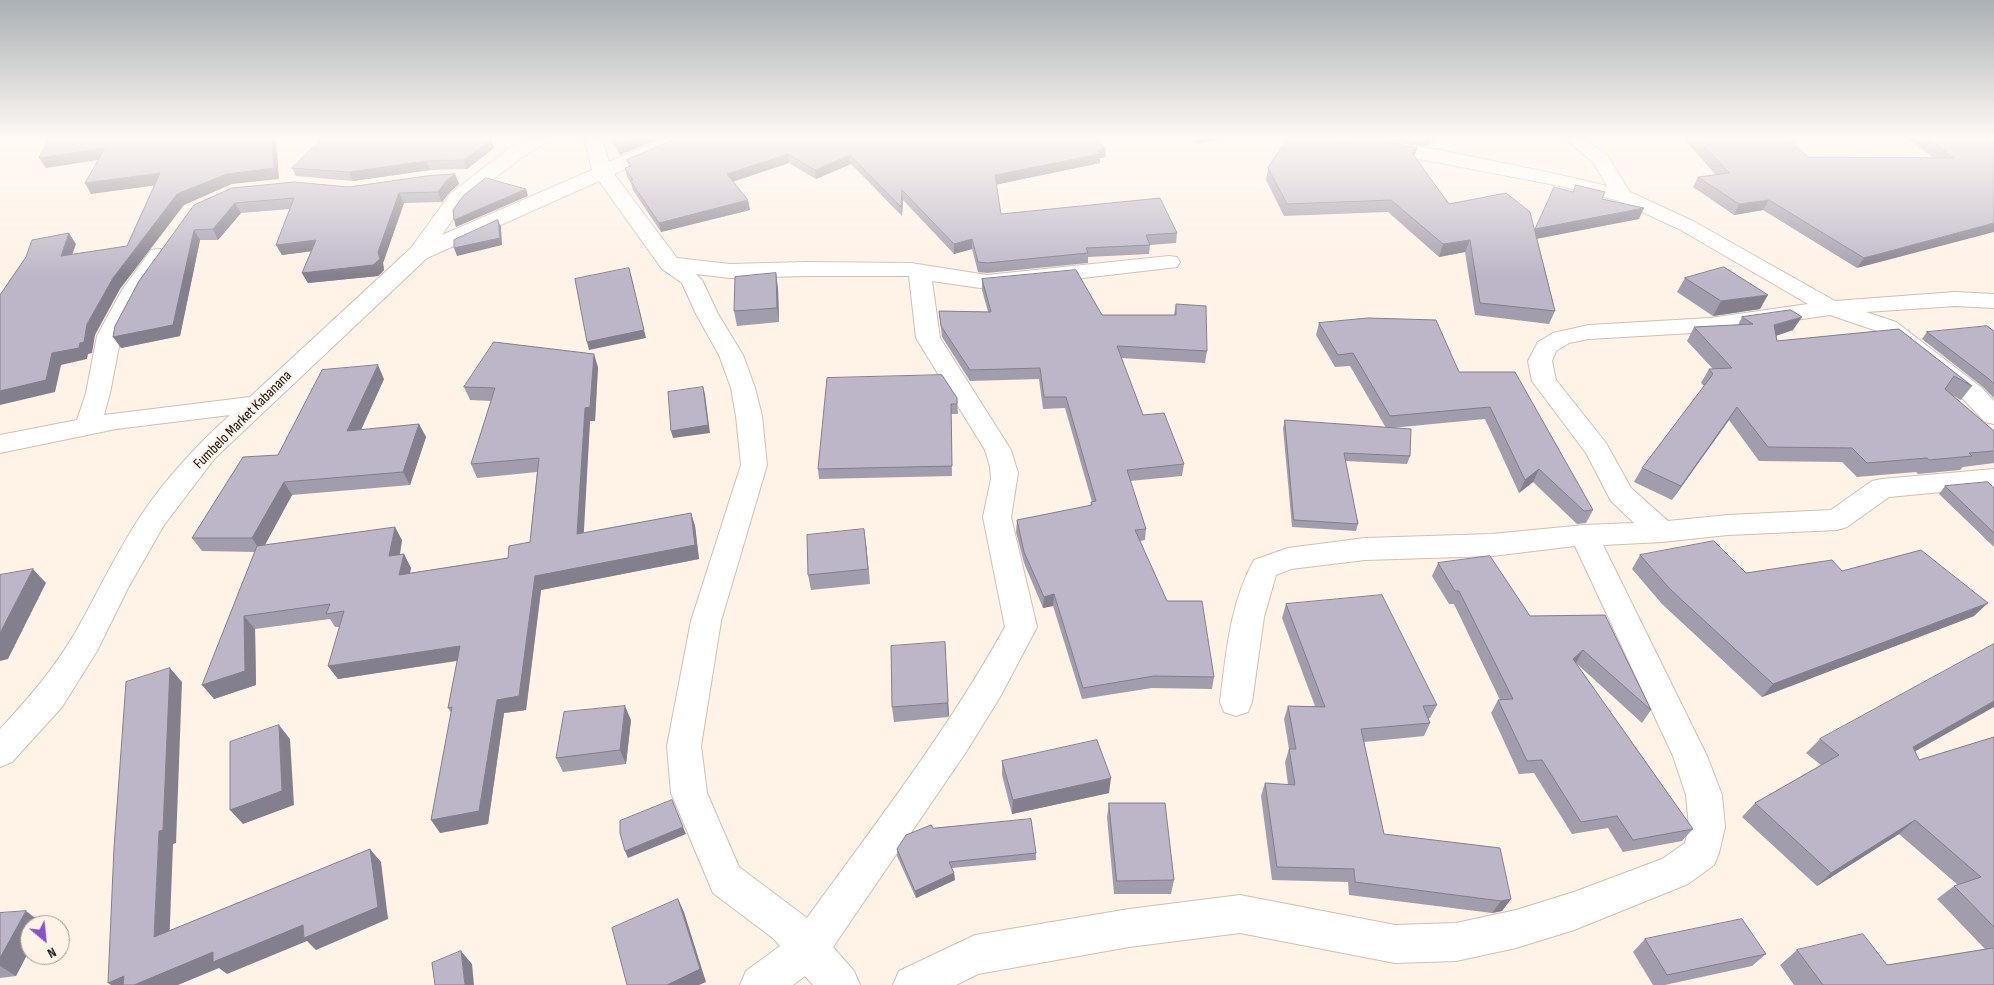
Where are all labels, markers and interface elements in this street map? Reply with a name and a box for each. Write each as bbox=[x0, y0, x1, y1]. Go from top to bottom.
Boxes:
street label: Fumbelo Market Kabanana bbox=[190, 367, 296, 473]
north arrow bbox=[20, 915, 70, 965]
text: N bbox=[45, 944, 59, 962]

